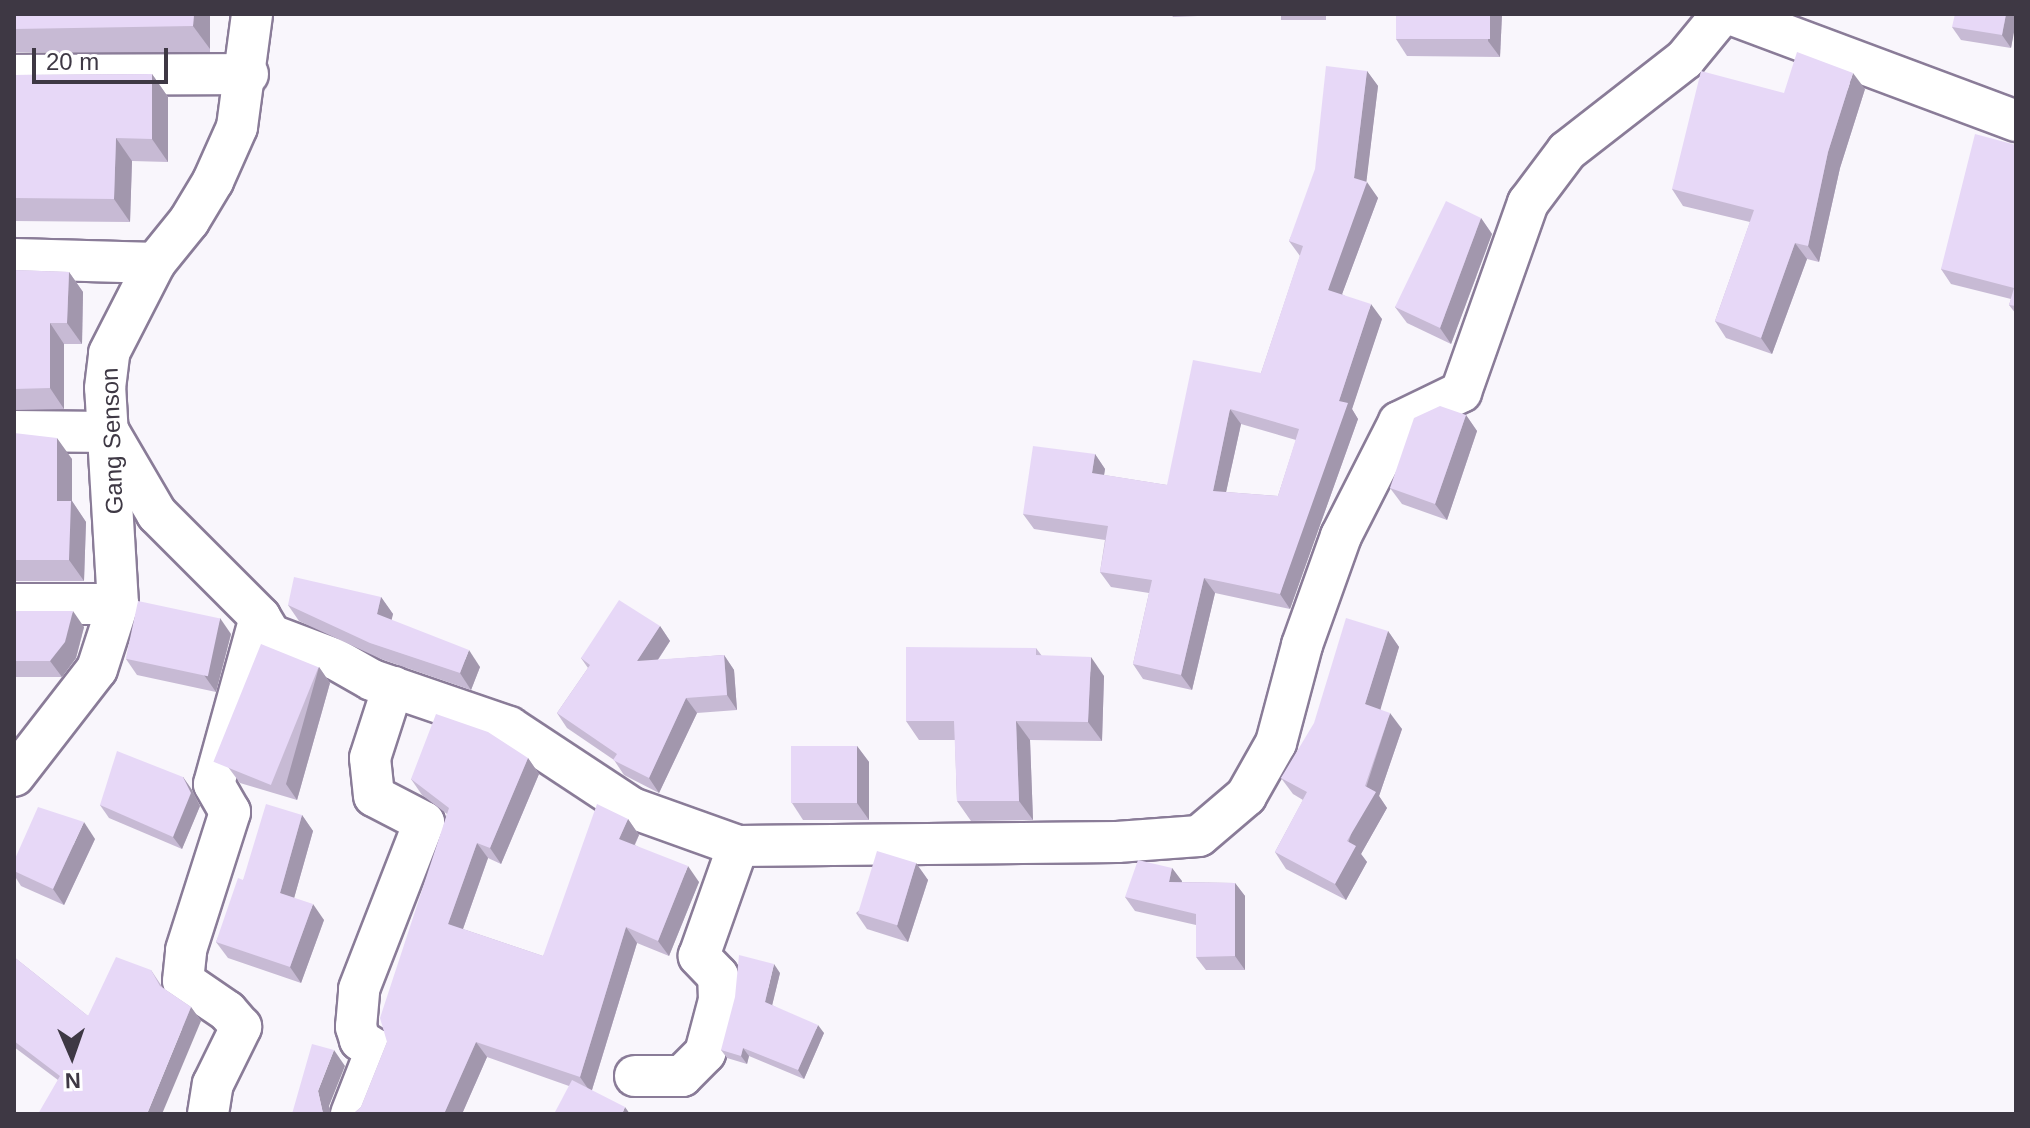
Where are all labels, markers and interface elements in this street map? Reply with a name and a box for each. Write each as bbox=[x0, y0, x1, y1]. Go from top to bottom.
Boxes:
scale bar bbox=[36, 32, 172, 82]
text: 20 m bbox=[46, 48, 99, 75]
street label: Gang Senson bbox=[95, 367, 129, 515]
north arrow bbox=[32, 1016, 112, 1096]
text: N bbox=[64, 1068, 81, 1093]

